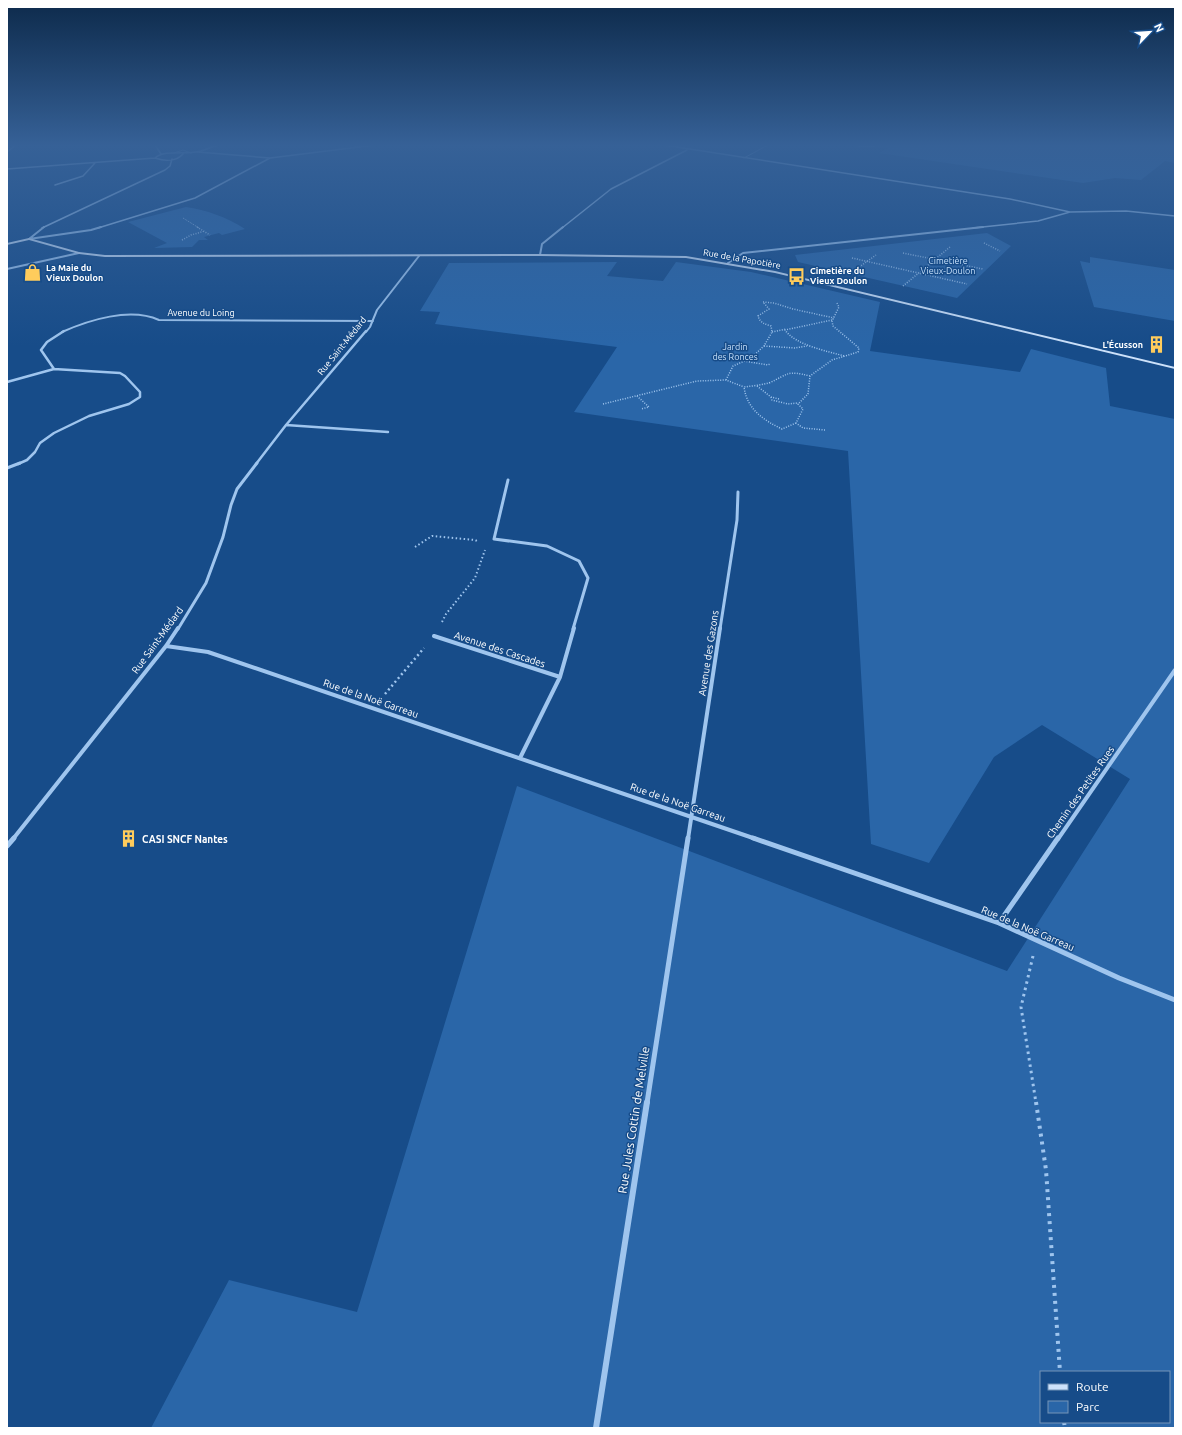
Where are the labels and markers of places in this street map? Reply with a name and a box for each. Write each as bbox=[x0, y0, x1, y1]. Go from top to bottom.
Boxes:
shop icon: La Maie du Vieux Doulon bbox=[23, 263, 43, 283]
place label: La Maie du Vieux Doulon bbox=[46, 263, 103, 283]
bus stop icon: Cimetière du Vieux Doulon bbox=[787, 266, 807, 286]
place label: Cimetière du Vieux Doulon bbox=[810, 266, 867, 286]
building icon: L'Écusson bbox=[1146, 335, 1166, 355]
place label: L'Écusson bbox=[1103, 339, 1143, 350]
building icon: CASI SNCF Nantes bbox=[119, 829, 139, 849]
place label: CASI SNCF Nantes bbox=[142, 834, 228, 845]

